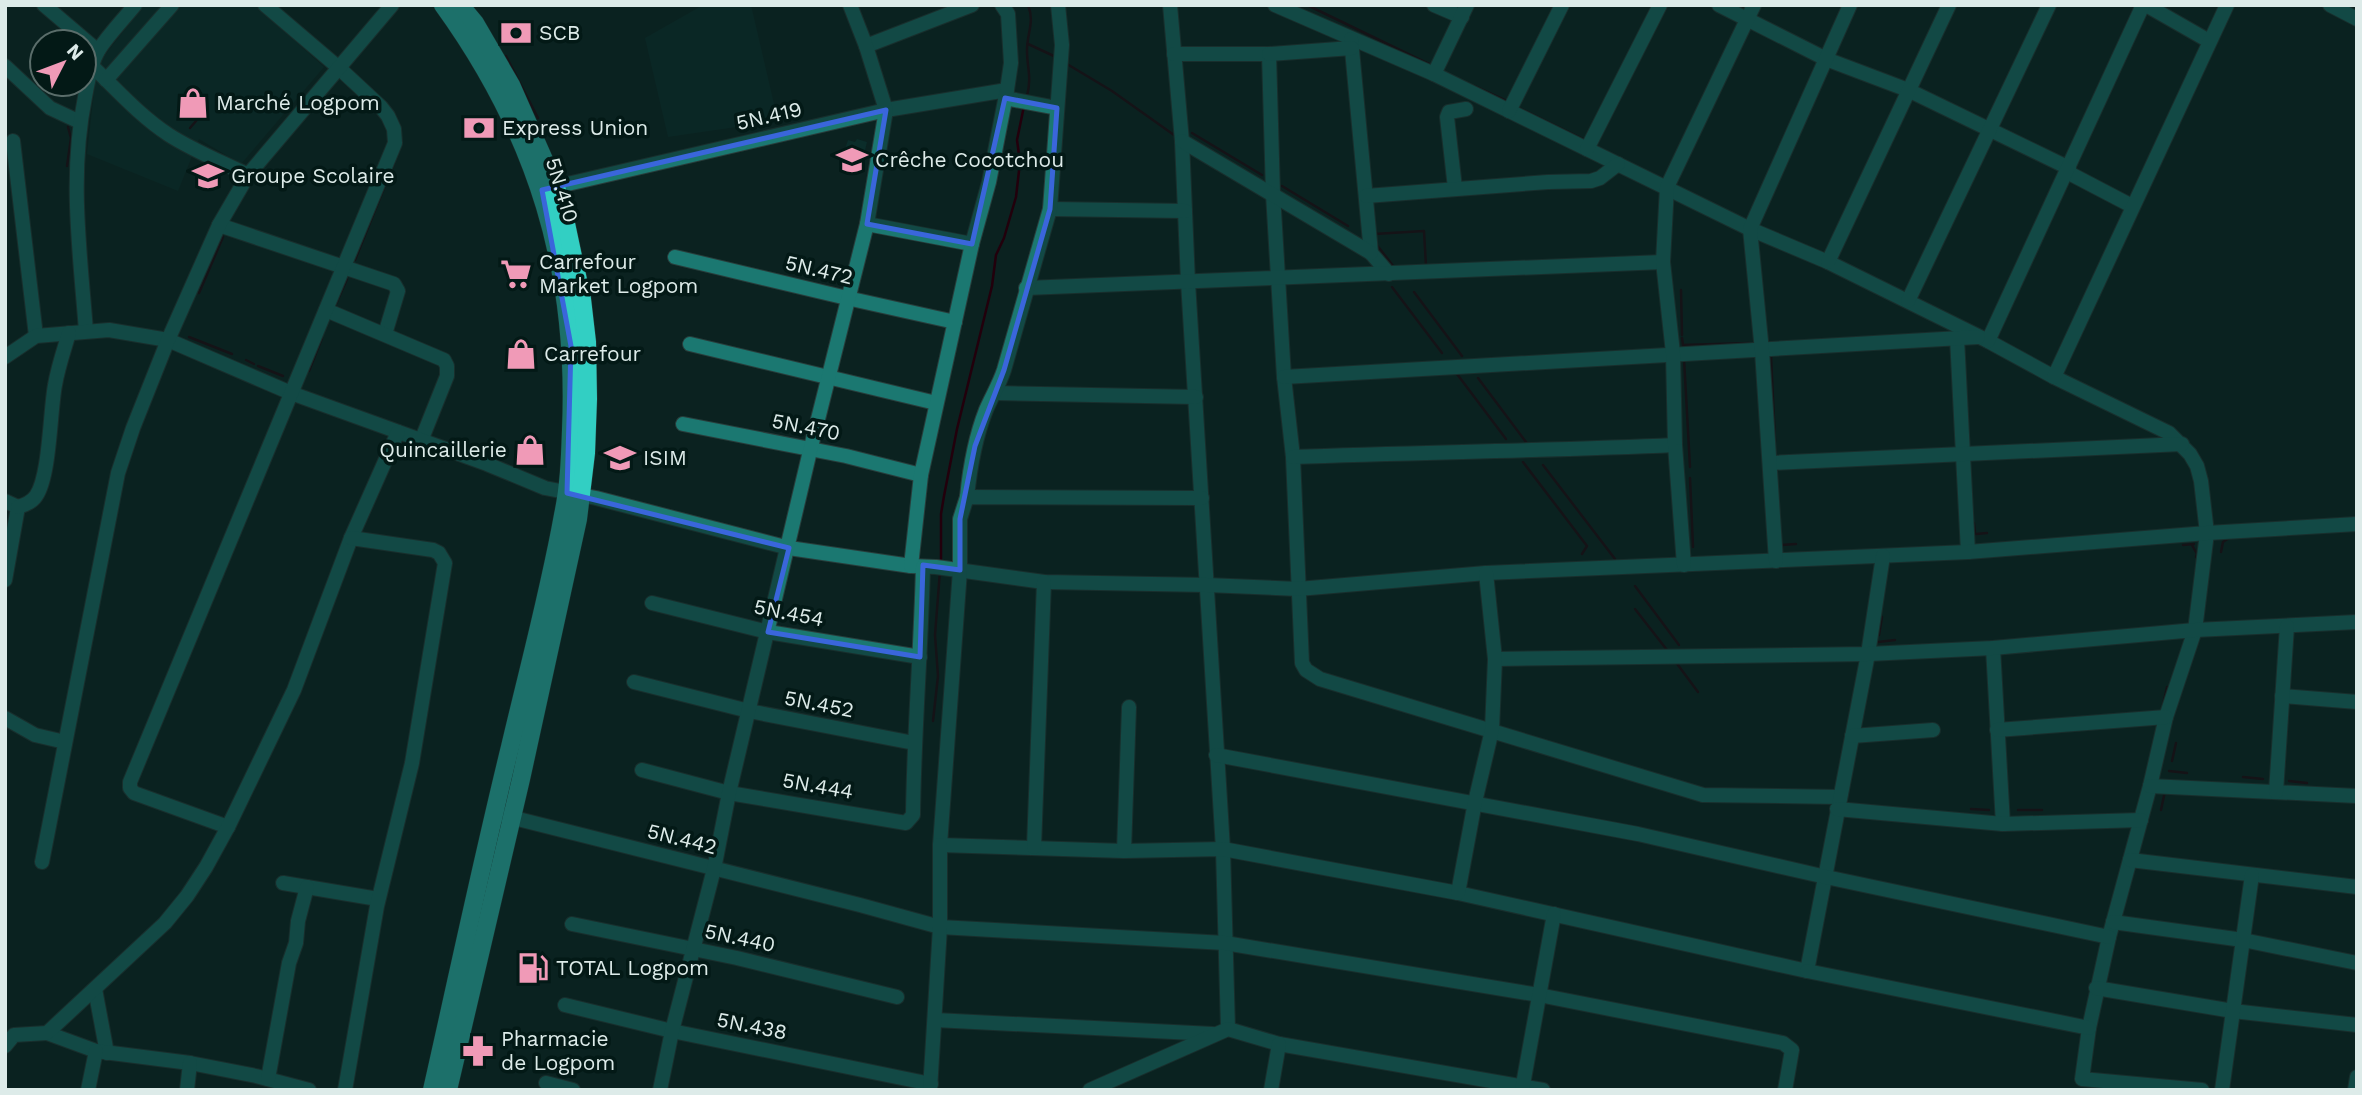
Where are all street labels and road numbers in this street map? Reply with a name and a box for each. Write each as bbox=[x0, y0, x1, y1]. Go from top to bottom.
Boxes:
street label: 5N.419 bbox=[734, 96, 804, 135]
street label: 5N.410 bbox=[541, 154, 584, 225]
street label: 5N.472 bbox=[783, 250, 855, 289]
street label: 5N.470 bbox=[770, 408, 842, 445]
street label: 5N.454 bbox=[752, 593, 826, 632]
street label: 5N.452 bbox=[782, 685, 856, 722]
street label: 5N.444 bbox=[781, 767, 855, 804]
street label: 5N.442 bbox=[645, 818, 720, 859]
street label: 5N.440 bbox=[702, 918, 778, 957]
street label: 5N.438 bbox=[715, 1006, 789, 1045]

